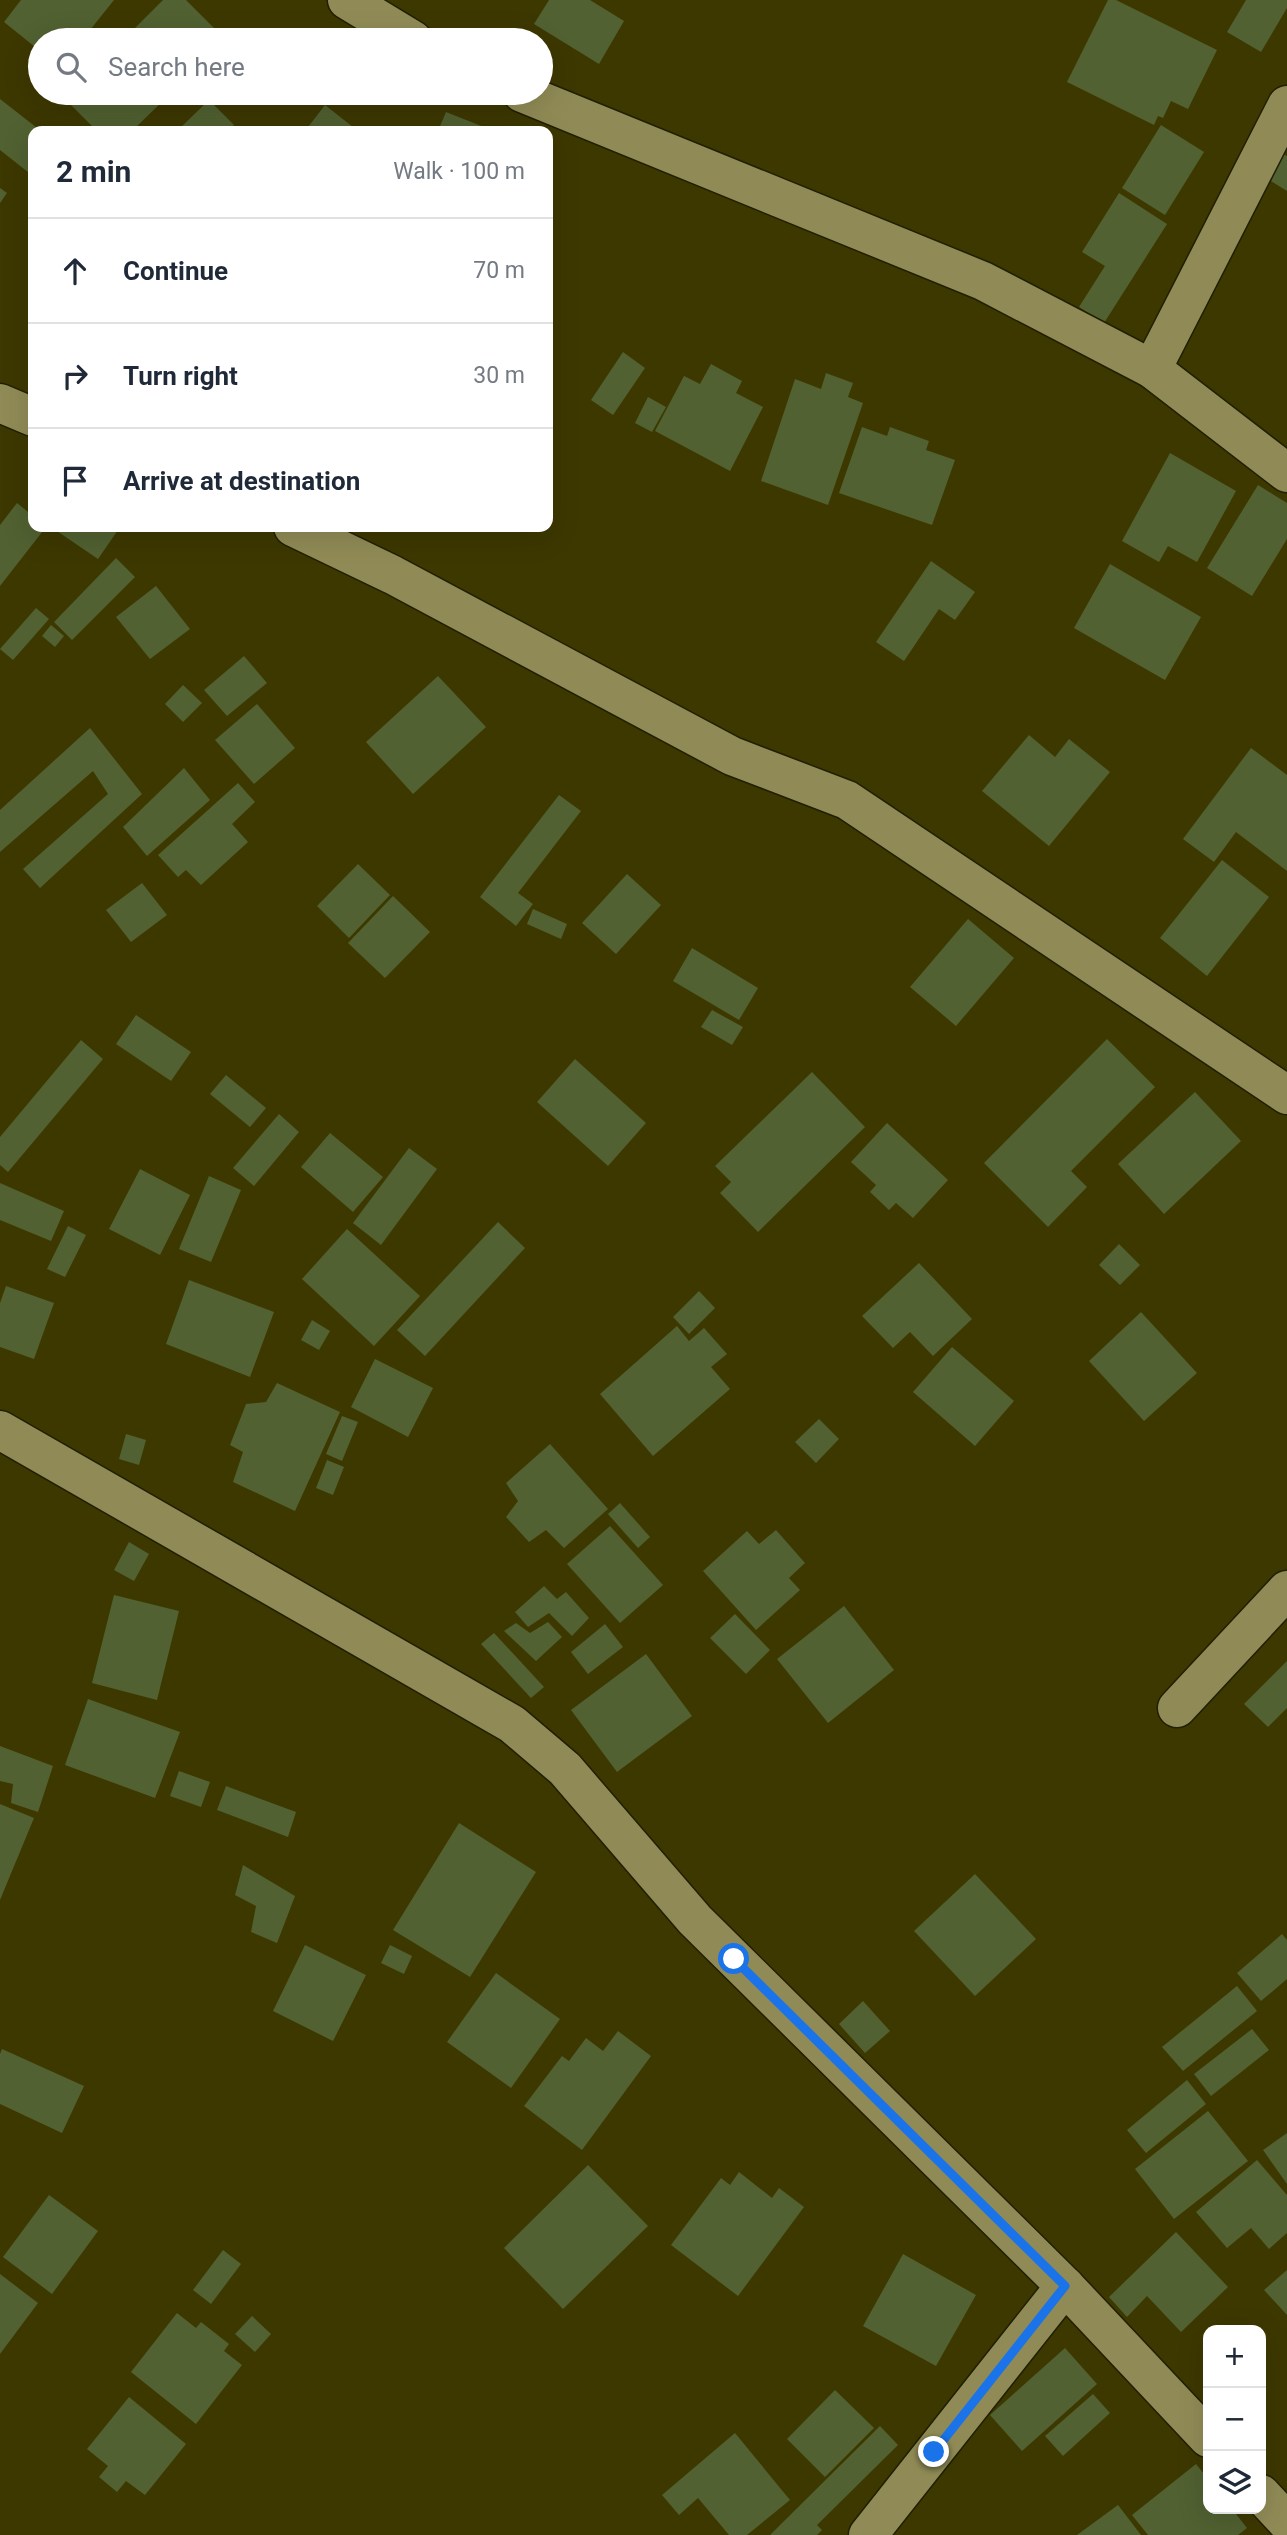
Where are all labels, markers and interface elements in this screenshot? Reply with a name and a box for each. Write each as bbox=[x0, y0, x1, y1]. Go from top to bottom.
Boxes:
search box bbox=[28, 28, 553, 105]
icon: search bbox=[52, 48, 90, 86]
text: Search here bbox=[108, 52, 245, 82]
text: 2 min bbox=[56, 154, 131, 189]
text: Walk · 100 m bbox=[393, 158, 525, 185]
icon: ahead bbox=[56, 252, 94, 290]
text: Continue bbox=[123, 256, 228, 286]
text: 70 m bbox=[473, 257, 525, 284]
icon: right bbox=[56, 357, 94, 395]
text: Turn right bbox=[123, 361, 238, 391]
text: 30 m bbox=[473, 362, 525, 389]
icon: arrive bbox=[56, 462, 94, 500]
text: Arrive at destination bbox=[123, 466, 360, 496]
route start bbox=[718, 1943, 749, 1974]
map controls bbox=[1203, 2325, 1266, 2514]
button: + bbox=[1203, 2325, 1266, 2388]
button: − bbox=[1203, 2388, 1266, 2451]
route end bbox=[918, 2436, 949, 2467]
button: layers bbox=[1203, 2451, 1266, 2514]

